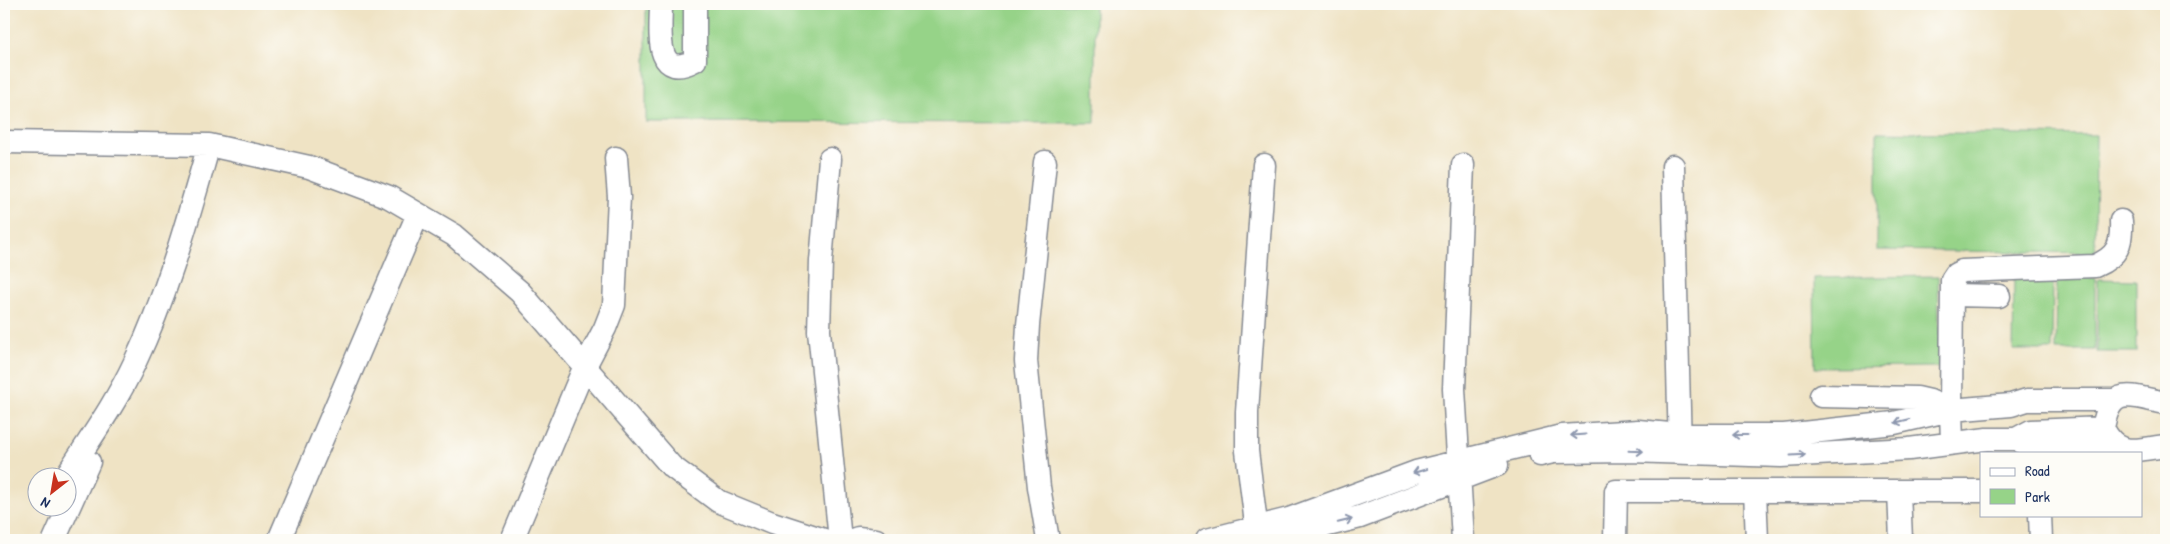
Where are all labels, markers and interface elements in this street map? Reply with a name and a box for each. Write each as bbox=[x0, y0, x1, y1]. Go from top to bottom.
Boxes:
one-way arrow bbox=[1894, 417, 1910, 426]
one-way arrow bbox=[1732, 430, 1748, 440]
one-way arrow bbox=[1570, 431, 1586, 440]
one-way arrow bbox=[1627, 447, 1643, 456]
one-way arrow bbox=[1790, 451, 1806, 460]
legend bbox=[1980, 452, 2142, 516]
text: Road bbox=[2025, 460, 2050, 481]
north arrow bbox=[28, 466, 78, 516]
one-way arrow bbox=[1412, 467, 1428, 477]
text: Park bbox=[2025, 486, 2050, 507]
text: N bbox=[36, 493, 53, 514]
one-way arrow bbox=[1336, 516, 1352, 525]

